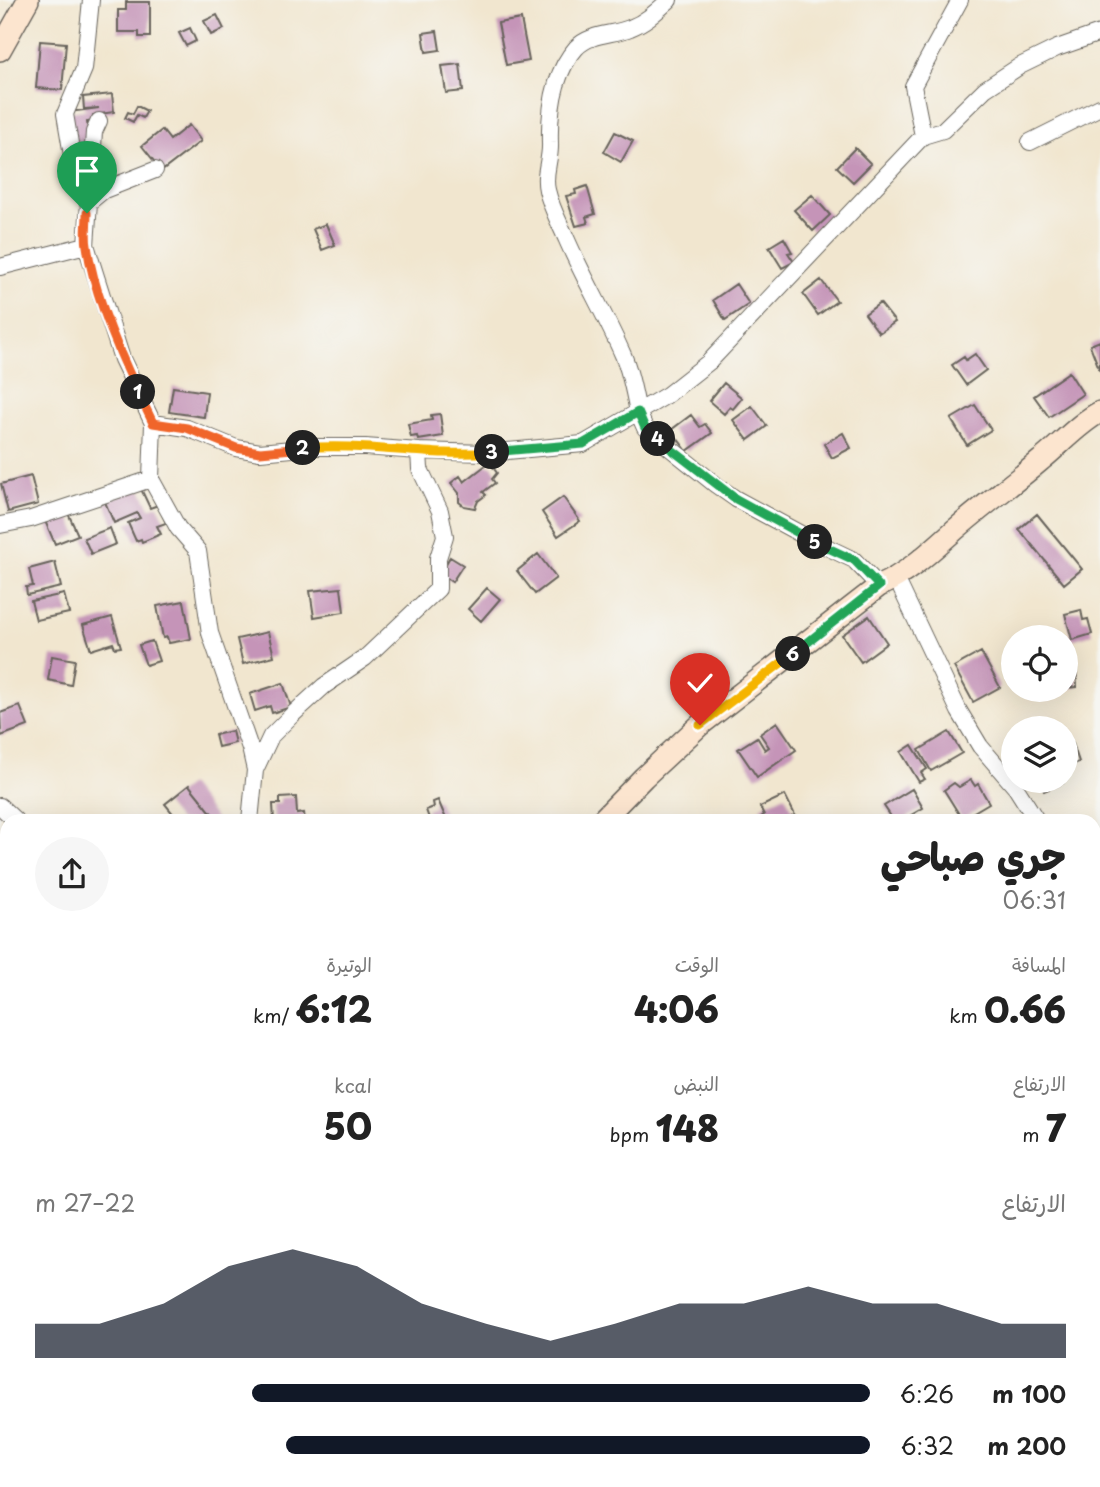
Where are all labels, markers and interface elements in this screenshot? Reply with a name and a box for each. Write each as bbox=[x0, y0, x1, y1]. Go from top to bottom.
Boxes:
pin bbox=[57, 141, 117, 213]
icon: arrive bbox=[68, 152, 106, 190]
pin: 1 bbox=[120, 374, 156, 410]
text: 1 bbox=[133, 377, 142, 405]
pin: 4 bbox=[640, 422, 676, 457]
text: 4 bbox=[651, 424, 664, 452]
pin: 2 bbox=[286, 430, 320, 466]
text: 2 bbox=[296, 433, 309, 461]
pin: 3 bbox=[475, 434, 510, 470]
text: 3 bbox=[485, 437, 498, 465]
pin: 5 bbox=[798, 524, 832, 560]
text: 5 bbox=[808, 527, 821, 555]
map controls bbox=[1001, 625, 1078, 793]
button: locate bbox=[1001, 625, 1078, 702]
pin: 6 bbox=[776, 636, 810, 672]
text: 6 bbox=[786, 639, 799, 667]
pin bbox=[670, 653, 730, 725]
icon: check bbox=[681, 664, 719, 702]
button: layers bbox=[1001, 716, 1078, 793]
text: جري صباحي bbox=[880, 827, 1066, 884]
button: share bbox=[35, 837, 109, 911]
text: 06:31 bbox=[1002, 882, 1066, 917]
text: الوتيرة bbox=[326, 950, 372, 978]
text: الوقت bbox=[675, 950, 719, 978]
text: المسافة bbox=[1012, 950, 1066, 978]
text: 6:12 bbox=[295, 982, 372, 1035]
text: 4:06 bbox=[634, 982, 719, 1035]
text: 0.66 bbox=[984, 982, 1066, 1035]
text: /km bbox=[253, 1001, 295, 1029]
text: km bbox=[949, 1001, 984, 1029]
text: النبض bbox=[674, 1069, 719, 1097]
text: الارتفاع bbox=[1013, 1069, 1066, 1097]
text: kcal bbox=[334, 1071, 372, 1099]
text: 50 bbox=[324, 1099, 372, 1152]
text: 148 bbox=[655, 1101, 719, 1154]
text: 7 bbox=[1046, 1101, 1066, 1154]
text: bpm bbox=[610, 1120, 655, 1148]
text: m bbox=[1022, 1120, 1046, 1148]
text: 22–27 m bbox=[35, 1185, 135, 1220]
text: الارتفاع bbox=[1002, 1185, 1066, 1220]
text: 6:26 bbox=[900, 1376, 954, 1411]
text: 100 m bbox=[992, 1376, 1066, 1411]
text: 6:32 bbox=[900, 1428, 954, 1463]
text: 200 m bbox=[987, 1428, 1066, 1463]

